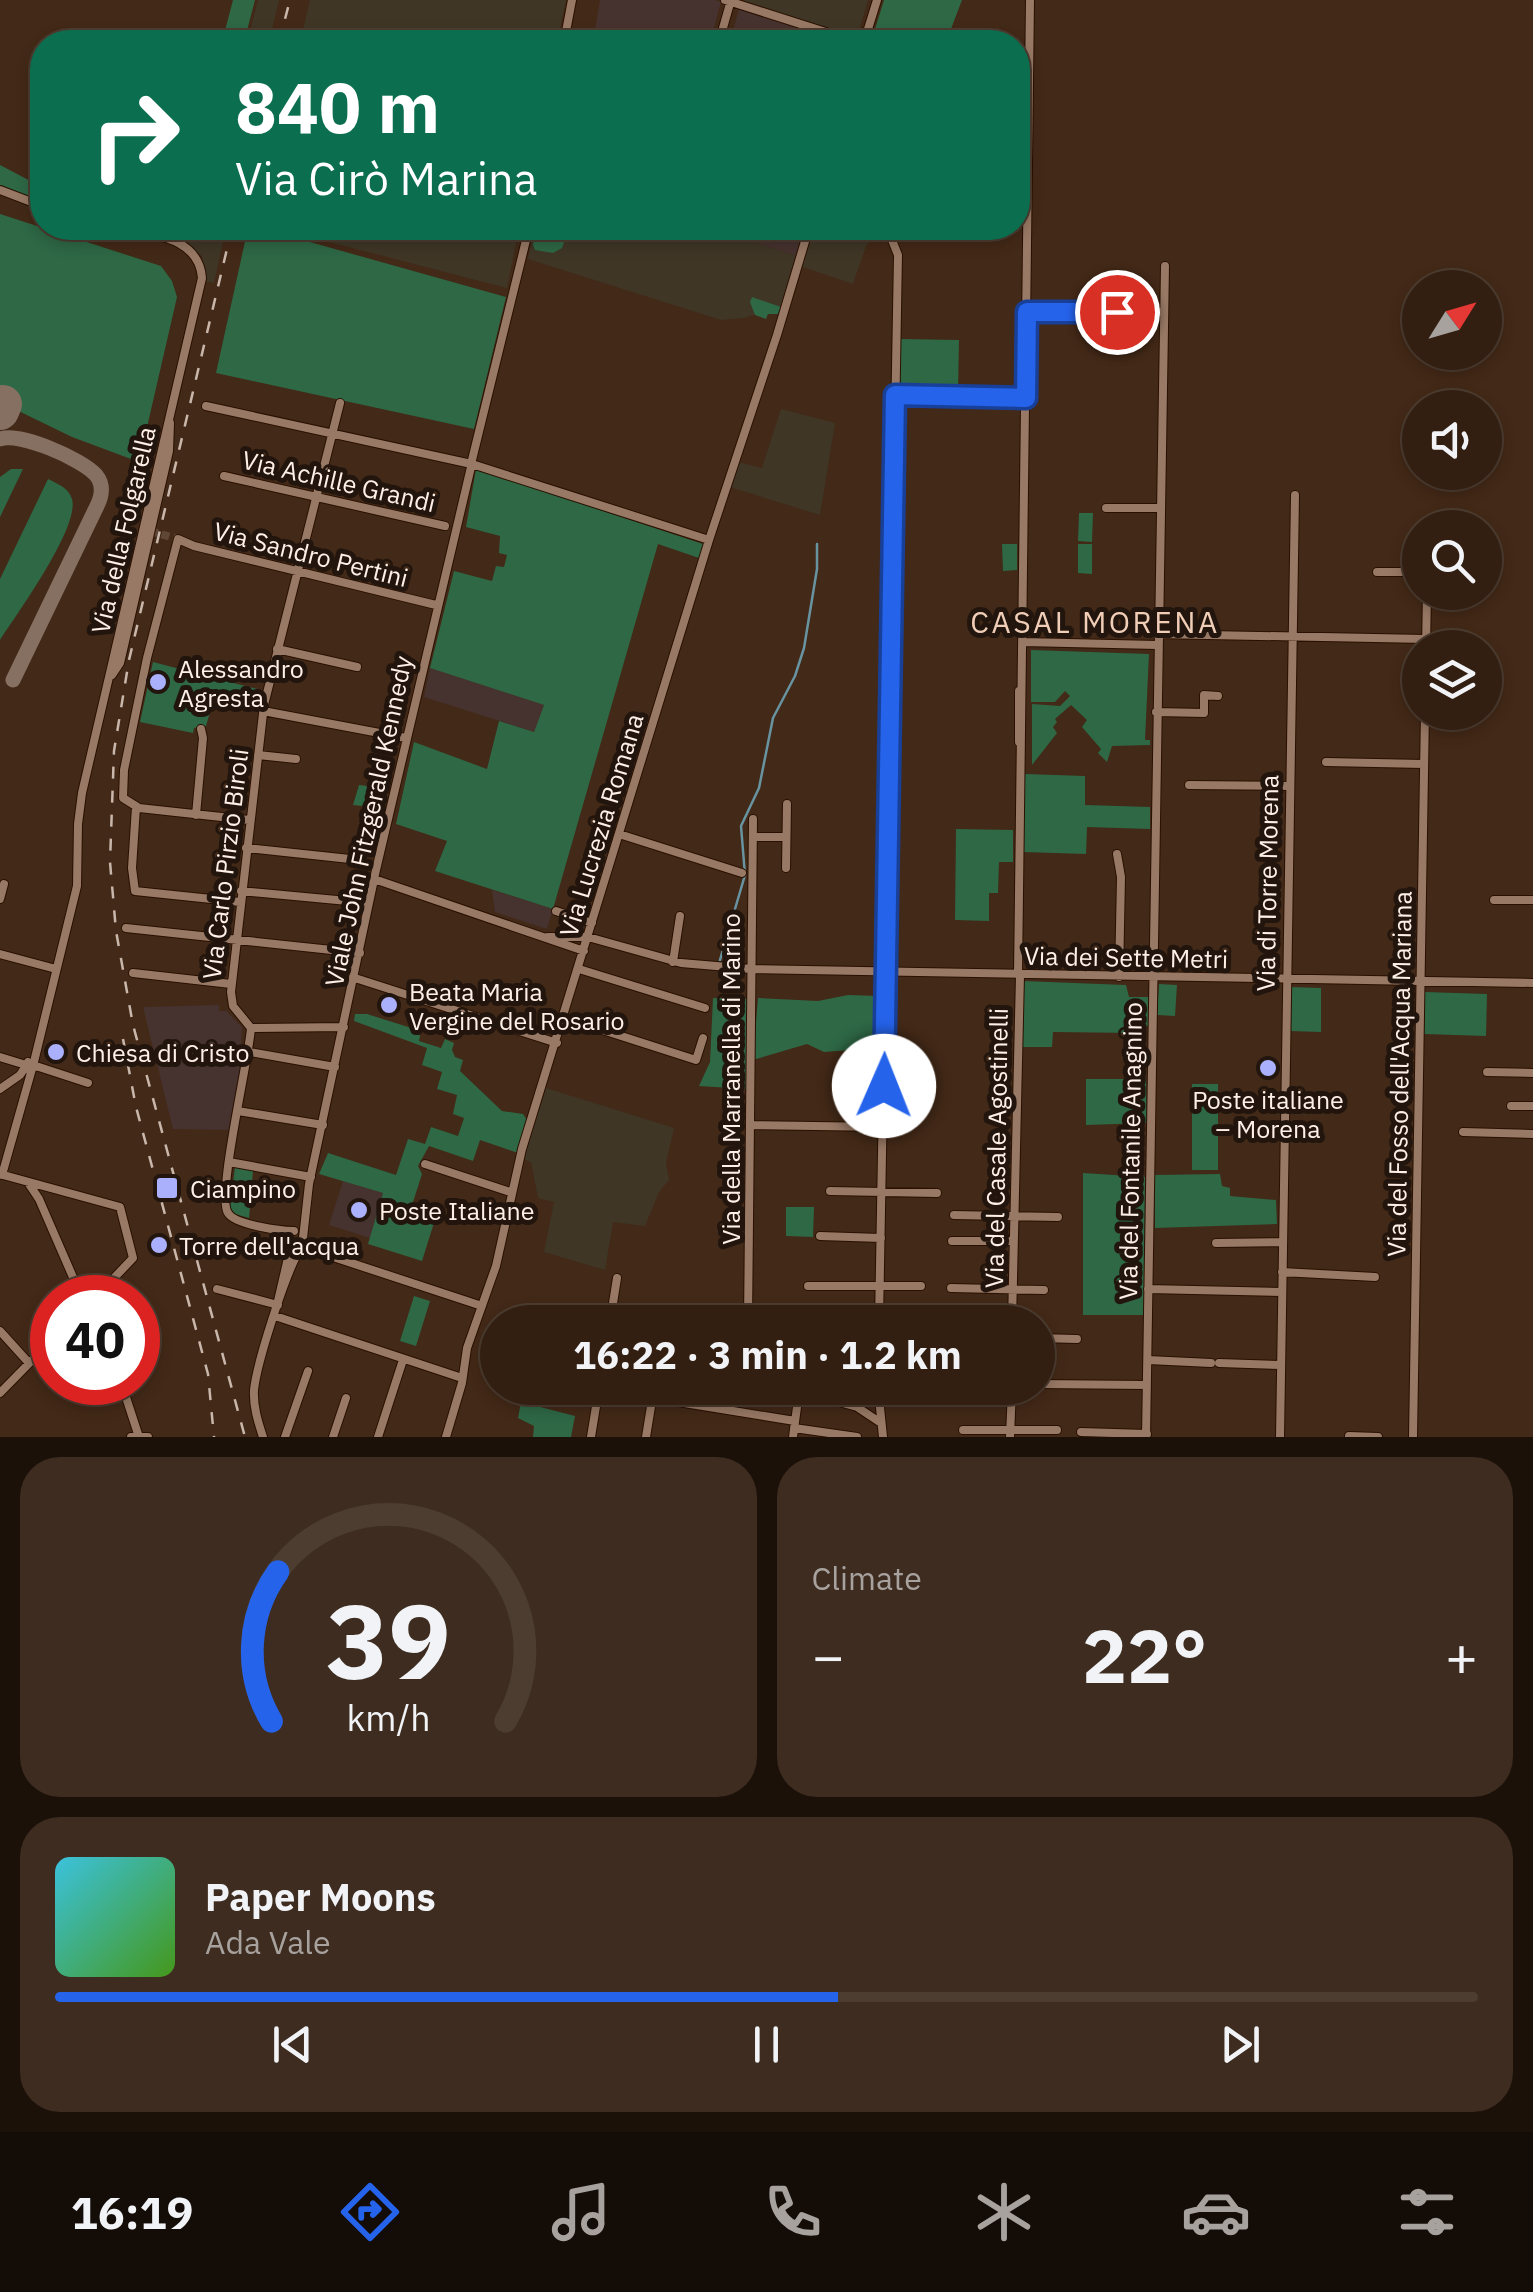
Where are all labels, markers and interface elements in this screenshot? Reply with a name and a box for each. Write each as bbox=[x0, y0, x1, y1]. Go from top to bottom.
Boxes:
text: 840 m bbox=[235, 61, 440, 152]
icon: right bbox=[70, 70, 200, 200]
text: Via Cirò Marina bbox=[235, 149, 538, 207]
pin bbox=[1075, 270, 1160, 355]
north arrow bbox=[1402, 270, 1502, 370]
map controls bbox=[1402, 270, 1502, 730]
icon: arrive bbox=[1090, 285, 1145, 340]
button: sound bbox=[1402, 390, 1502, 490]
street label: Via della Folgarella bbox=[83, 423, 163, 637]
street label: Via Achille Grandi bbox=[239, 443, 439, 519]
button: search bbox=[1402, 510, 1502, 610]
street label: Via Sandro Pertini bbox=[210, 514, 412, 594]
district label: CASAL MORENA bbox=[970, 602, 1220, 641]
button: layers bbox=[1402, 630, 1502, 730]
place label: Alessandro Agresta bbox=[178, 652, 304, 714]
street label: Viale John Fitzgerald Kennedy bbox=[317, 652, 419, 989]
marker: Alessandro Agresta bbox=[147, 671, 169, 693]
street label: Via Lucrezia Romana bbox=[551, 709, 651, 941]
street label: Via Carlo Pirzio Biroli bbox=[194, 747, 256, 981]
street label: Via di Torre Morena bbox=[1249, 774, 1285, 992]
street label: Via del Fosso dell'Acqua Mariana bbox=[1379, 891, 1419, 1257]
street label: Via della Marranella di Marino bbox=[714, 913, 747, 1245]
street label: Via dei Sette Metri bbox=[1024, 939, 1228, 975]
place label: Beata Maria Vergine del Rosario bbox=[409, 975, 625, 1037]
marker: Beata Maria Vergine del Rosario bbox=[378, 994, 400, 1016]
street label: Via del Fontanile Anagnino bbox=[1111, 1002, 1149, 1300]
street label: Via del Casale Agostinelli bbox=[977, 1008, 1015, 1288]
position arrow bbox=[832, 1034, 936, 1138]
place label: Chiesa di Cristo bbox=[76, 1036, 249, 1069]
marker: Chiesa di Cristo bbox=[45, 1041, 67, 1063]
marker: Poste italiane – Morena bbox=[1257, 1057, 1279, 1079]
place label: Poste italiane – Morena bbox=[1192, 1083, 1344, 1145]
place label: Ciampino bbox=[190, 1172, 296, 1205]
marker: Ciampino bbox=[154, 1175, 180, 1201]
place label: Poste Italiane bbox=[379, 1194, 534, 1227]
marker: Poste Italiane bbox=[348, 1199, 370, 1221]
place label: Torre dell'acqua bbox=[179, 1229, 359, 1262]
marker: Torre dell'acqua bbox=[148, 1234, 170, 1256]
speed limit sign: 40 bbox=[30, 1275, 160, 1405]
text: 16:22 · 3 min · 1.2 km bbox=[573, 1330, 962, 1379]
text: Climate bbox=[812, 1557, 922, 1599]
text: 39 bbox=[326, 1572, 451, 1708]
text: 22° bbox=[1082, 1606, 1207, 1704]
text: − bbox=[812, 1620, 845, 1691]
text: + bbox=[1445, 1620, 1478, 1691]
text: km/h bbox=[346, 1694, 430, 1741]
text: Paper Moons bbox=[205, 1872, 436, 1921]
text: Ada Vale bbox=[205, 1921, 331, 1963]
icon: previous bbox=[265, 2017, 320, 2072]
icon: pause bbox=[739, 2017, 794, 2072]
icon: next bbox=[1213, 2017, 1268, 2072]
icon: directions bbox=[335, 2177, 405, 2247]
icon: music bbox=[546, 2177, 616, 2247]
icon: phone bbox=[758, 2177, 828, 2247]
icon: climate bbox=[969, 2177, 1039, 2247]
icon: car bbox=[1181, 2177, 1251, 2247]
icon: filters bbox=[1392, 2177, 1462, 2247]
text: 16:19 bbox=[71, 2183, 194, 2241]

